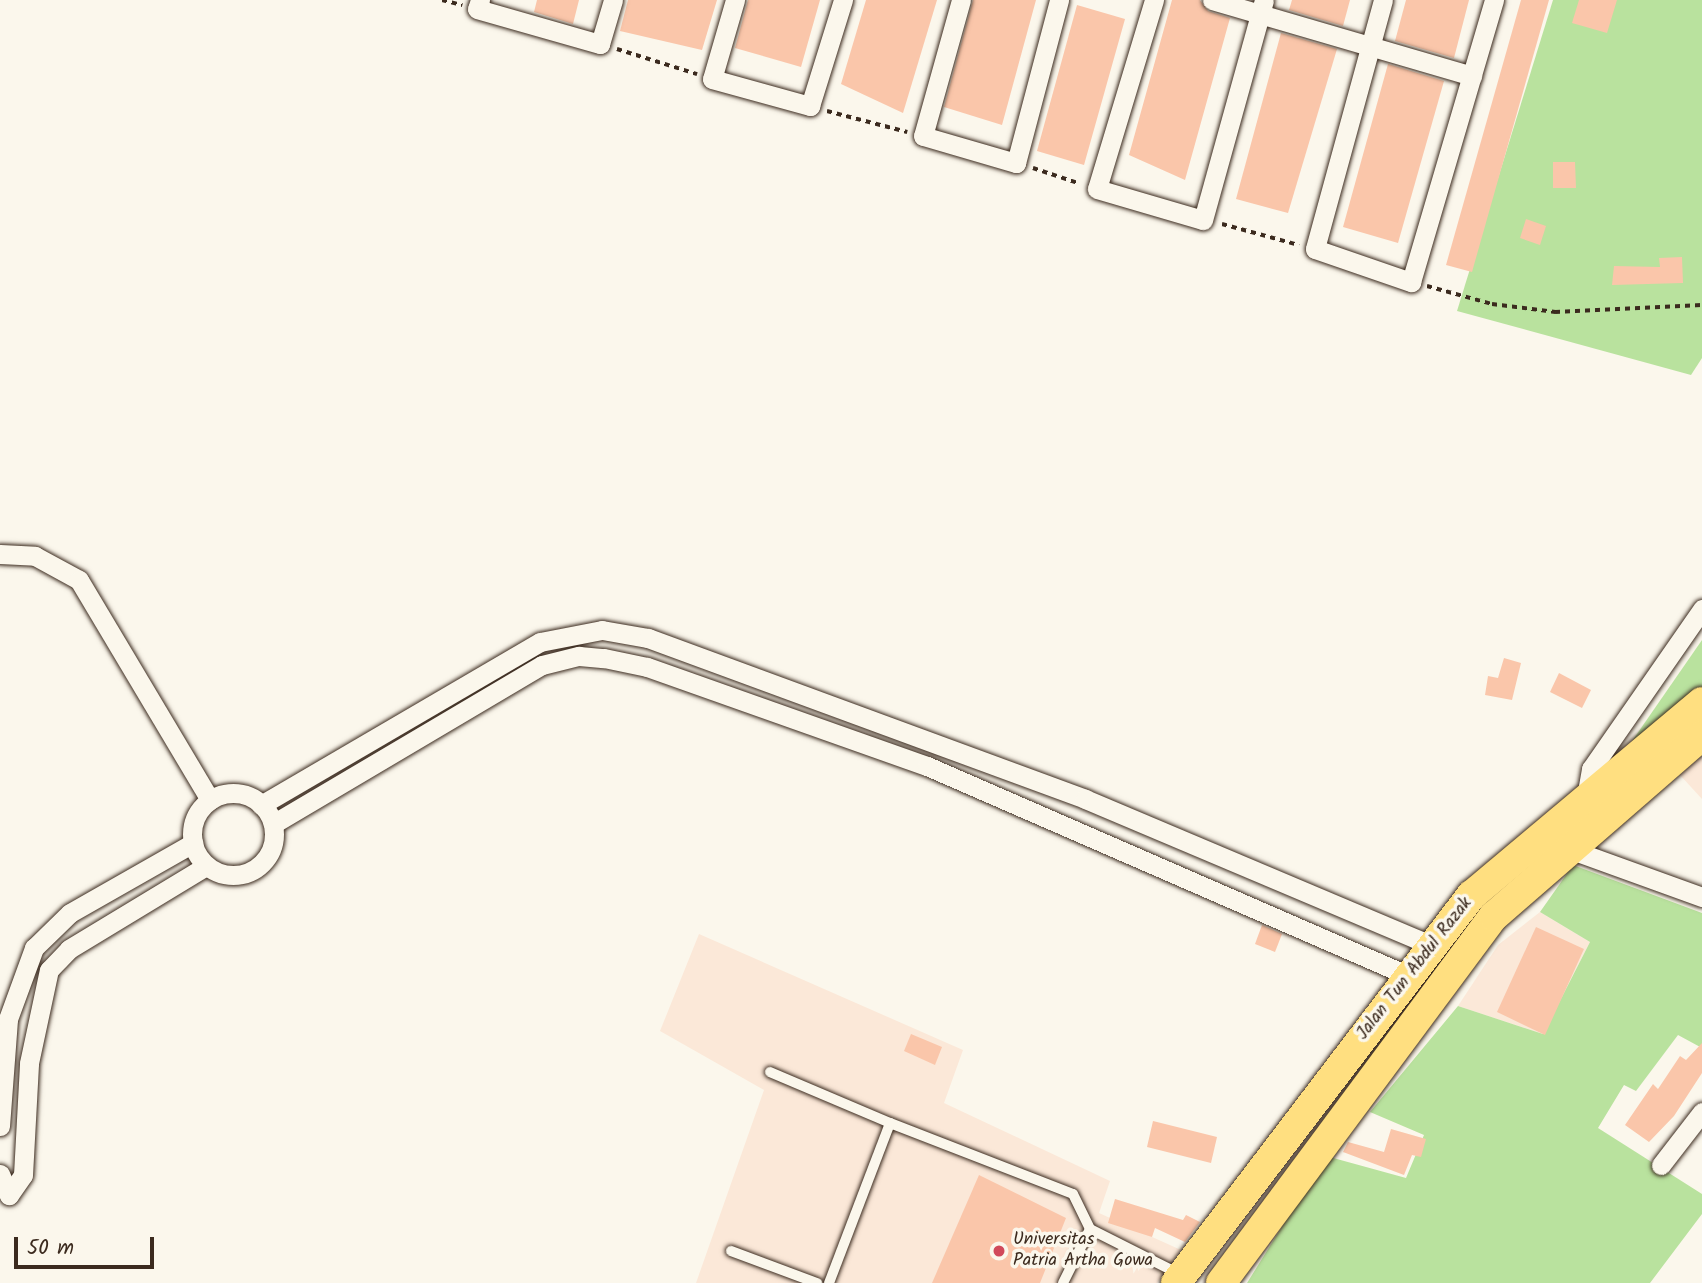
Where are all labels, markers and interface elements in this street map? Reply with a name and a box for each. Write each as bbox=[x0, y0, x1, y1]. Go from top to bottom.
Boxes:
street label: Jalan Tun Abdul Razak bbox=[1353, 893, 1477, 1045]
scale bar bbox=[18, 1224, 158, 1268]
place label: Universitas Patria Artha Gowa bbox=[1013, 1230, 1153, 1272]
text: 50 m bbox=[27, 1232, 74, 1265]
marker: Universitas Patria Artha Gowa bbox=[991, 1243, 1007, 1259]

